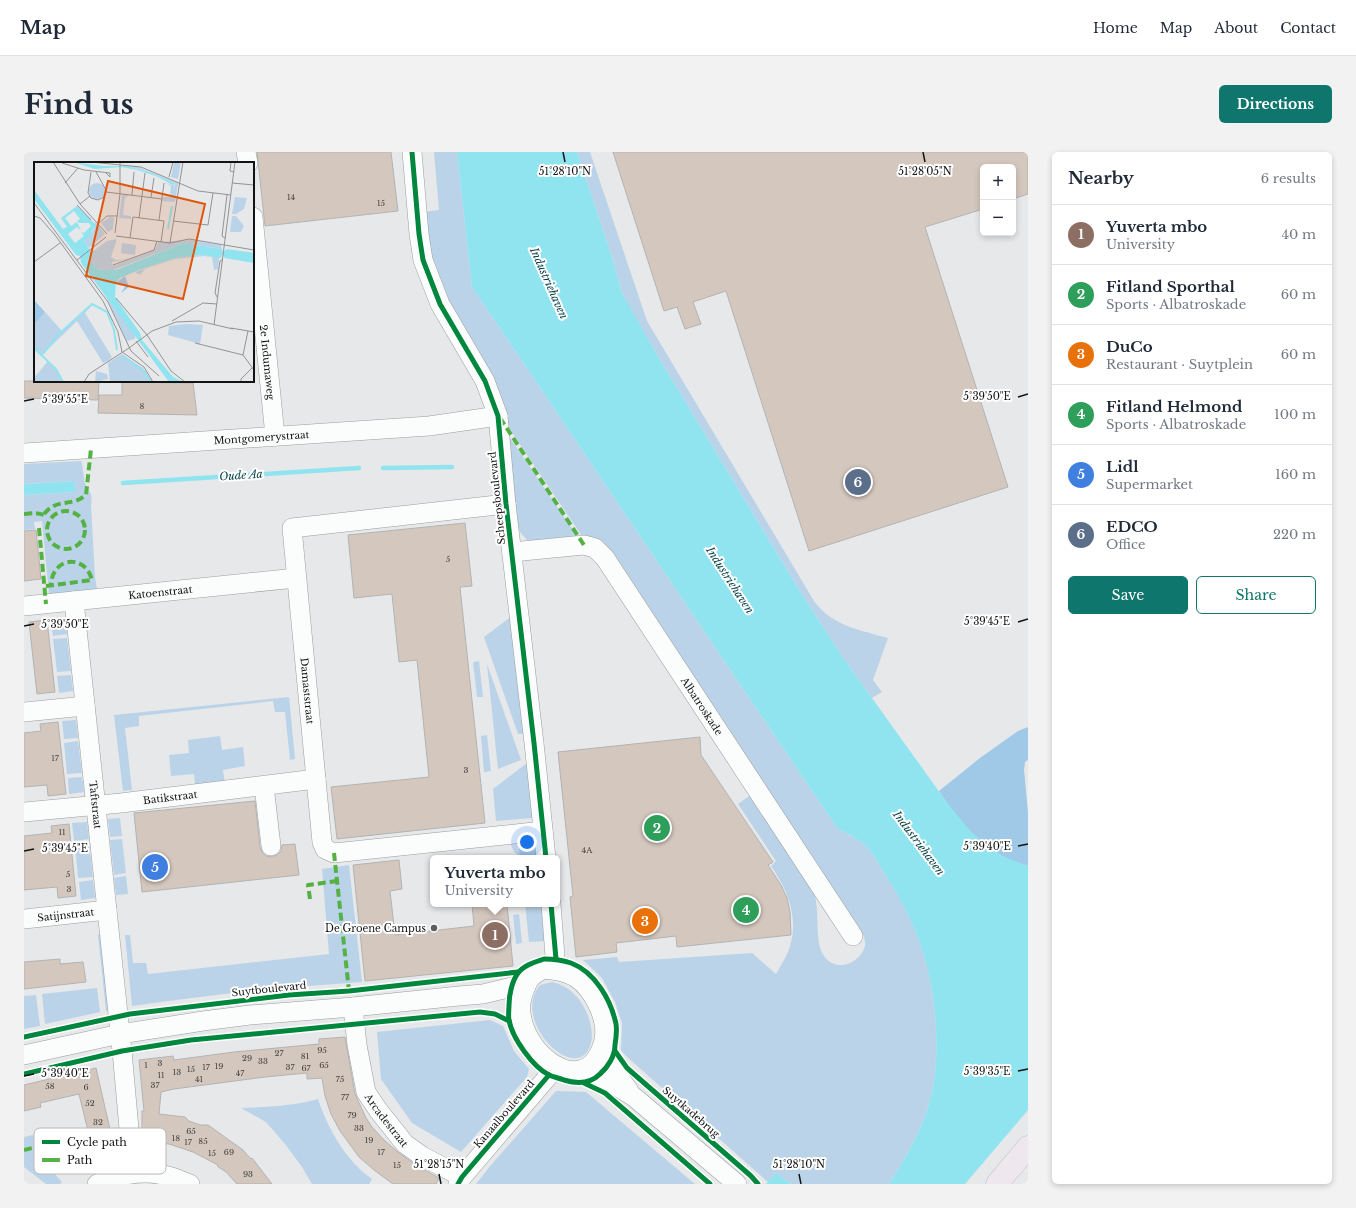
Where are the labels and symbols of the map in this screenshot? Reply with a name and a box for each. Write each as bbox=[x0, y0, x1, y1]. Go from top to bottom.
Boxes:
inset map bbox=[34, 162, 254, 382]
text: 51°28'10"N bbox=[539, 165, 591, 178]
text: 51°28'05"N bbox=[898, 165, 952, 178]
house number: 14 bbox=[287, 192, 295, 202]
house number: 15 bbox=[377, 198, 386, 208]
water label: Industriehaven bbox=[527, 244, 571, 321]
street label: 2e Indumaweg bbox=[257, 324, 278, 401]
text: 5°39'50"E bbox=[963, 390, 1011, 403]
text: 5°39'55"E bbox=[42, 393, 88, 406]
house number: 8 bbox=[140, 401, 145, 411]
street label: Montgomerystraat bbox=[213, 427, 310, 447]
street label: Scheepsboulevard bbox=[486, 451, 508, 545]
water label: Oude Aa bbox=[219, 466, 263, 484]
pin: 6 bbox=[845, 467, 871, 497]
water label: Industriehaven bbox=[703, 543, 757, 616]
house number: 5 bbox=[446, 554, 451, 564]
street label: Katoenstraat bbox=[128, 582, 193, 602]
text: 5°39'45"E bbox=[964, 615, 1010, 628]
text: 5°39'50"E bbox=[41, 618, 89, 631]
street label: Damaststraat bbox=[298, 657, 317, 725]
street label: Albatroskade bbox=[678, 674, 726, 738]
house number: 17 bbox=[51, 753, 60, 763]
house number: 3 bbox=[464, 765, 469, 775]
street label: Taftstraat bbox=[87, 780, 105, 830]
street label: Batikstraat bbox=[142, 787, 198, 807]
water label: Industriehaven bbox=[890, 807, 948, 878]
pin: 2 bbox=[644, 813, 670, 843]
house number: 11 bbox=[58, 827, 66, 837]
your location bbox=[517, 832, 537, 852]
text: 5°39'40"E bbox=[963, 840, 1011, 853]
text: 5°39'45"E bbox=[42, 842, 88, 855]
house number: 4A bbox=[582, 845, 593, 855]
pin: 5 bbox=[142, 852, 168, 882]
house number: 5 bbox=[66, 869, 71, 879]
house number: 3 bbox=[67, 884, 72, 894]
pin: 4 bbox=[733, 895, 759, 925]
street label: Satijnstraat bbox=[37, 905, 95, 924]
pin: 3 bbox=[632, 906, 658, 936]
pin: 1 bbox=[482, 920, 508, 950]
place label: De Groene Campus bbox=[325, 922, 426, 935]
marker: De Groene Campus bbox=[429, 923, 439, 933]
street label: Suytboulevard bbox=[231, 979, 307, 999]
house number: 95 bbox=[317, 1045, 327, 1055]
house number: 27 bbox=[275, 1048, 284, 1058]
house number: 81 bbox=[301, 1051, 310, 1061]
house number: 29 bbox=[242, 1053, 252, 1063]
house number: 33 bbox=[258, 1056, 268, 1066]
house number: 3 bbox=[158, 1058, 163, 1068]
house number: 1 bbox=[144, 1060, 148, 1070]
house number: 65 bbox=[319, 1060, 329, 1070]
house number: 19 bbox=[215, 1061, 223, 1071]
house number: 17 bbox=[202, 1062, 211, 1072]
house number: 37 bbox=[286, 1062, 295, 1072]
house number: 67 bbox=[301, 1063, 312, 1073]
house number: 15 bbox=[187, 1064, 196, 1074]
text: 5°39'35"E bbox=[964, 1065, 1010, 1078]
text: 5°39'40"E bbox=[41, 1067, 89, 1080]
house number: 13 bbox=[173, 1067, 181, 1077]
house number: 47 bbox=[236, 1068, 245, 1078]
house number: 11 bbox=[157, 1070, 165, 1080]
house number: 41 bbox=[195, 1074, 204, 1084]
house number: 75 bbox=[336, 1074, 345, 1084]
street label: Kanaalboulevard bbox=[471, 1077, 537, 1151]
house number: 37 bbox=[151, 1080, 160, 1090]
house number: 58 bbox=[45, 1081, 55, 1091]
house number: 6 bbox=[83, 1082, 89, 1092]
street label: Suytkadebrug bbox=[660, 1084, 723, 1141]
street label: Arcadestraat bbox=[362, 1090, 411, 1150]
house number: 77 bbox=[341, 1092, 350, 1102]
house number: 52 bbox=[85, 1098, 95, 1108]
house number: 79 bbox=[347, 1110, 357, 1120]
house number: 32 bbox=[93, 1117, 103, 1127]
house number: 33 bbox=[354, 1123, 364, 1133]
house number: 65 bbox=[186, 1126, 196, 1136]
legend bbox=[34, 1128, 166, 1174]
house number: 18 bbox=[172, 1133, 180, 1143]
text: Cycle path bbox=[67, 1135, 127, 1149]
house number: 19 bbox=[365, 1135, 373, 1145]
house number: 85 bbox=[198, 1136, 208, 1146]
house number: 17 bbox=[184, 1137, 193, 1147]
house number: 69 bbox=[224, 1147, 234, 1157]
house number: 17 bbox=[377, 1147, 386, 1157]
house number: 15 bbox=[208, 1148, 217, 1158]
text: Path bbox=[67, 1153, 93, 1167]
text: 51°28'15"N bbox=[414, 1158, 464, 1171]
text: 51°28'10"N bbox=[773, 1158, 825, 1171]
house number: 15 bbox=[393, 1160, 402, 1170]
house number: 93 bbox=[243, 1169, 253, 1179]

